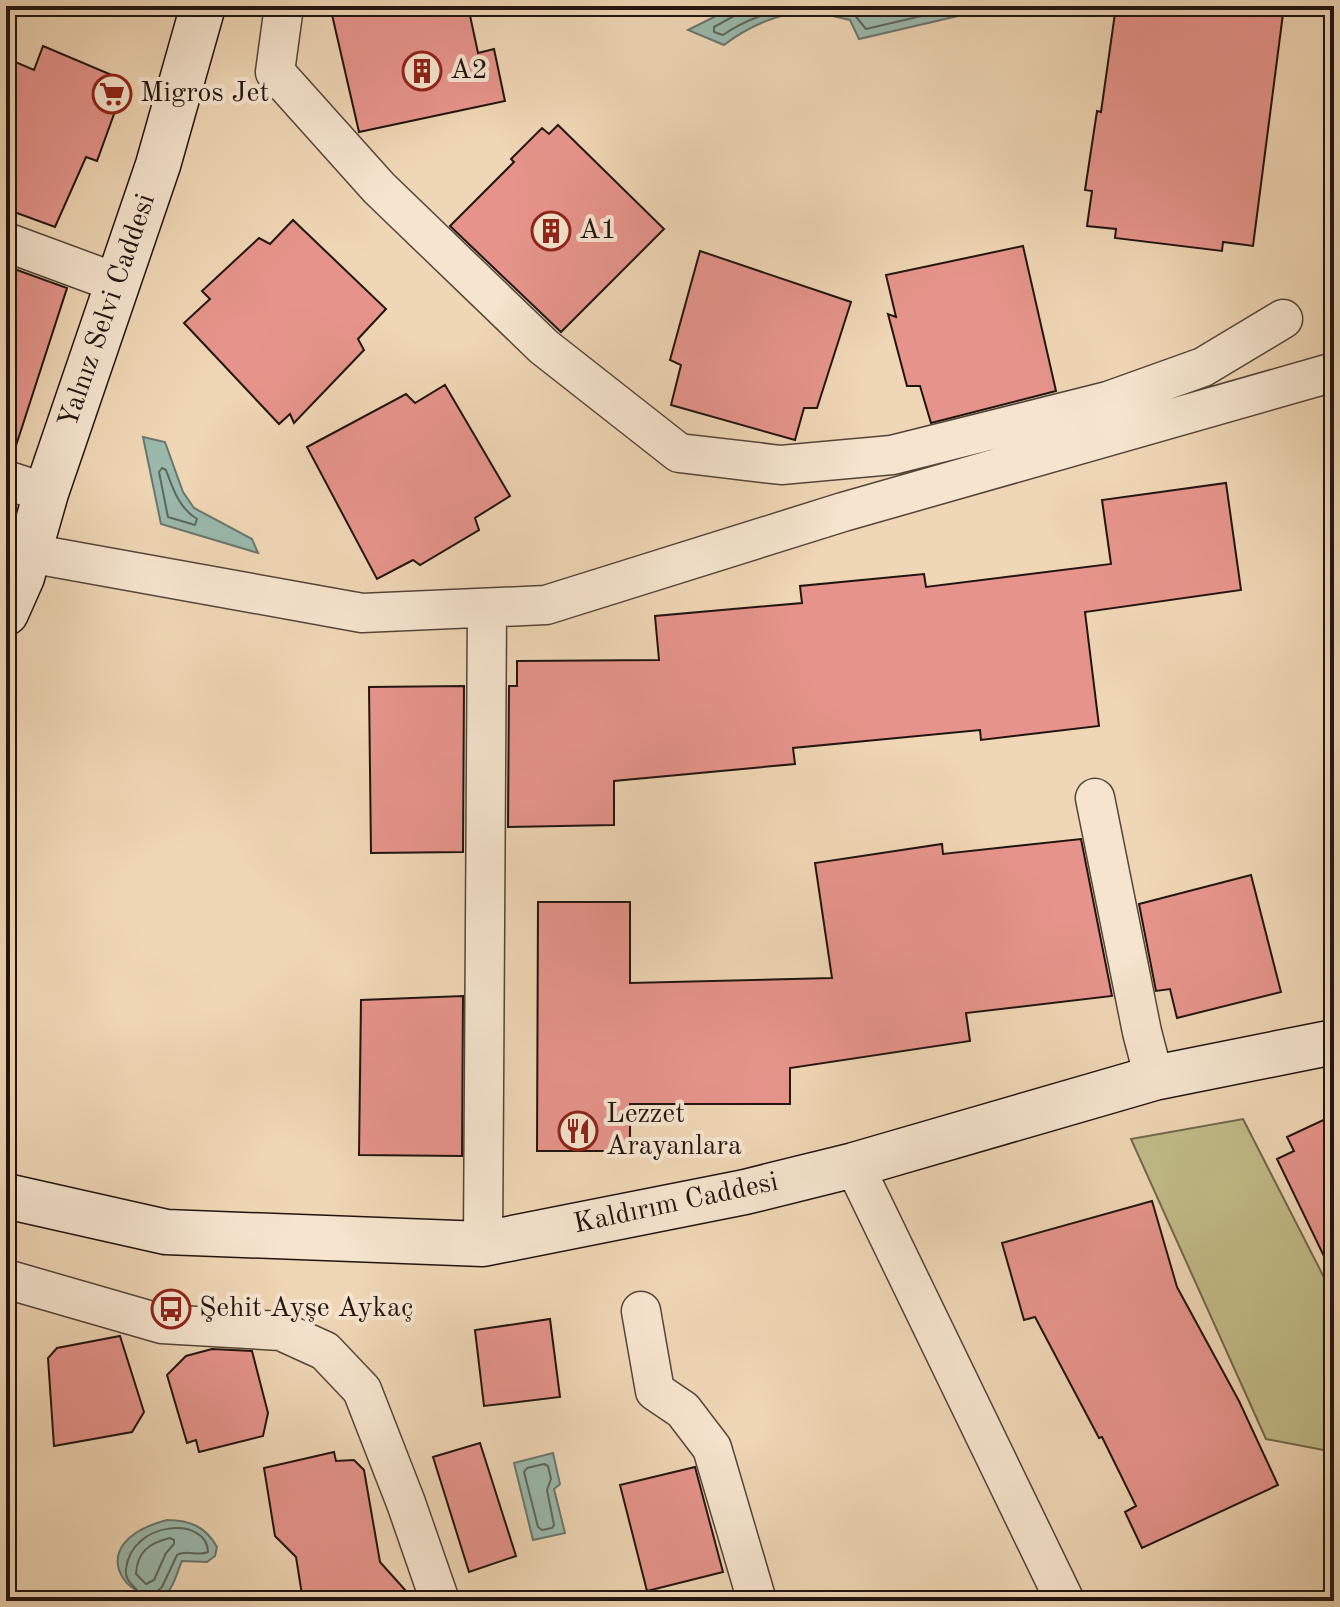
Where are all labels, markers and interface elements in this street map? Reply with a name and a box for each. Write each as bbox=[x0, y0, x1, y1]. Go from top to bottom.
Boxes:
building icon: A2 bbox=[401, 50, 443, 92]
place label: A2 bbox=[450, 57, 488, 85]
supermarket icon: Migros Jet bbox=[91, 73, 133, 115]
place label: Migros Jet bbox=[140, 80, 269, 108]
street label: Yalnız Selvi Caddesi bbox=[55, 190, 161, 432]
building icon: A1 bbox=[530, 210, 572, 252]
place label: A1 bbox=[579, 217, 617, 245]
place label: Lezzet Arayanlara bbox=[606, 1101, 742, 1161]
restaurant icon: Lezzet Arayanlara bbox=[557, 1110, 599, 1152]
street label: Kaldırım Caddesi bbox=[571, 1169, 781, 1239]
bus stop icon: Şehit Ayşe Aykaç bbox=[150, 1288, 192, 1330]
place label: Şehit Ayşe Aykaç bbox=[199, 1295, 413, 1323]

